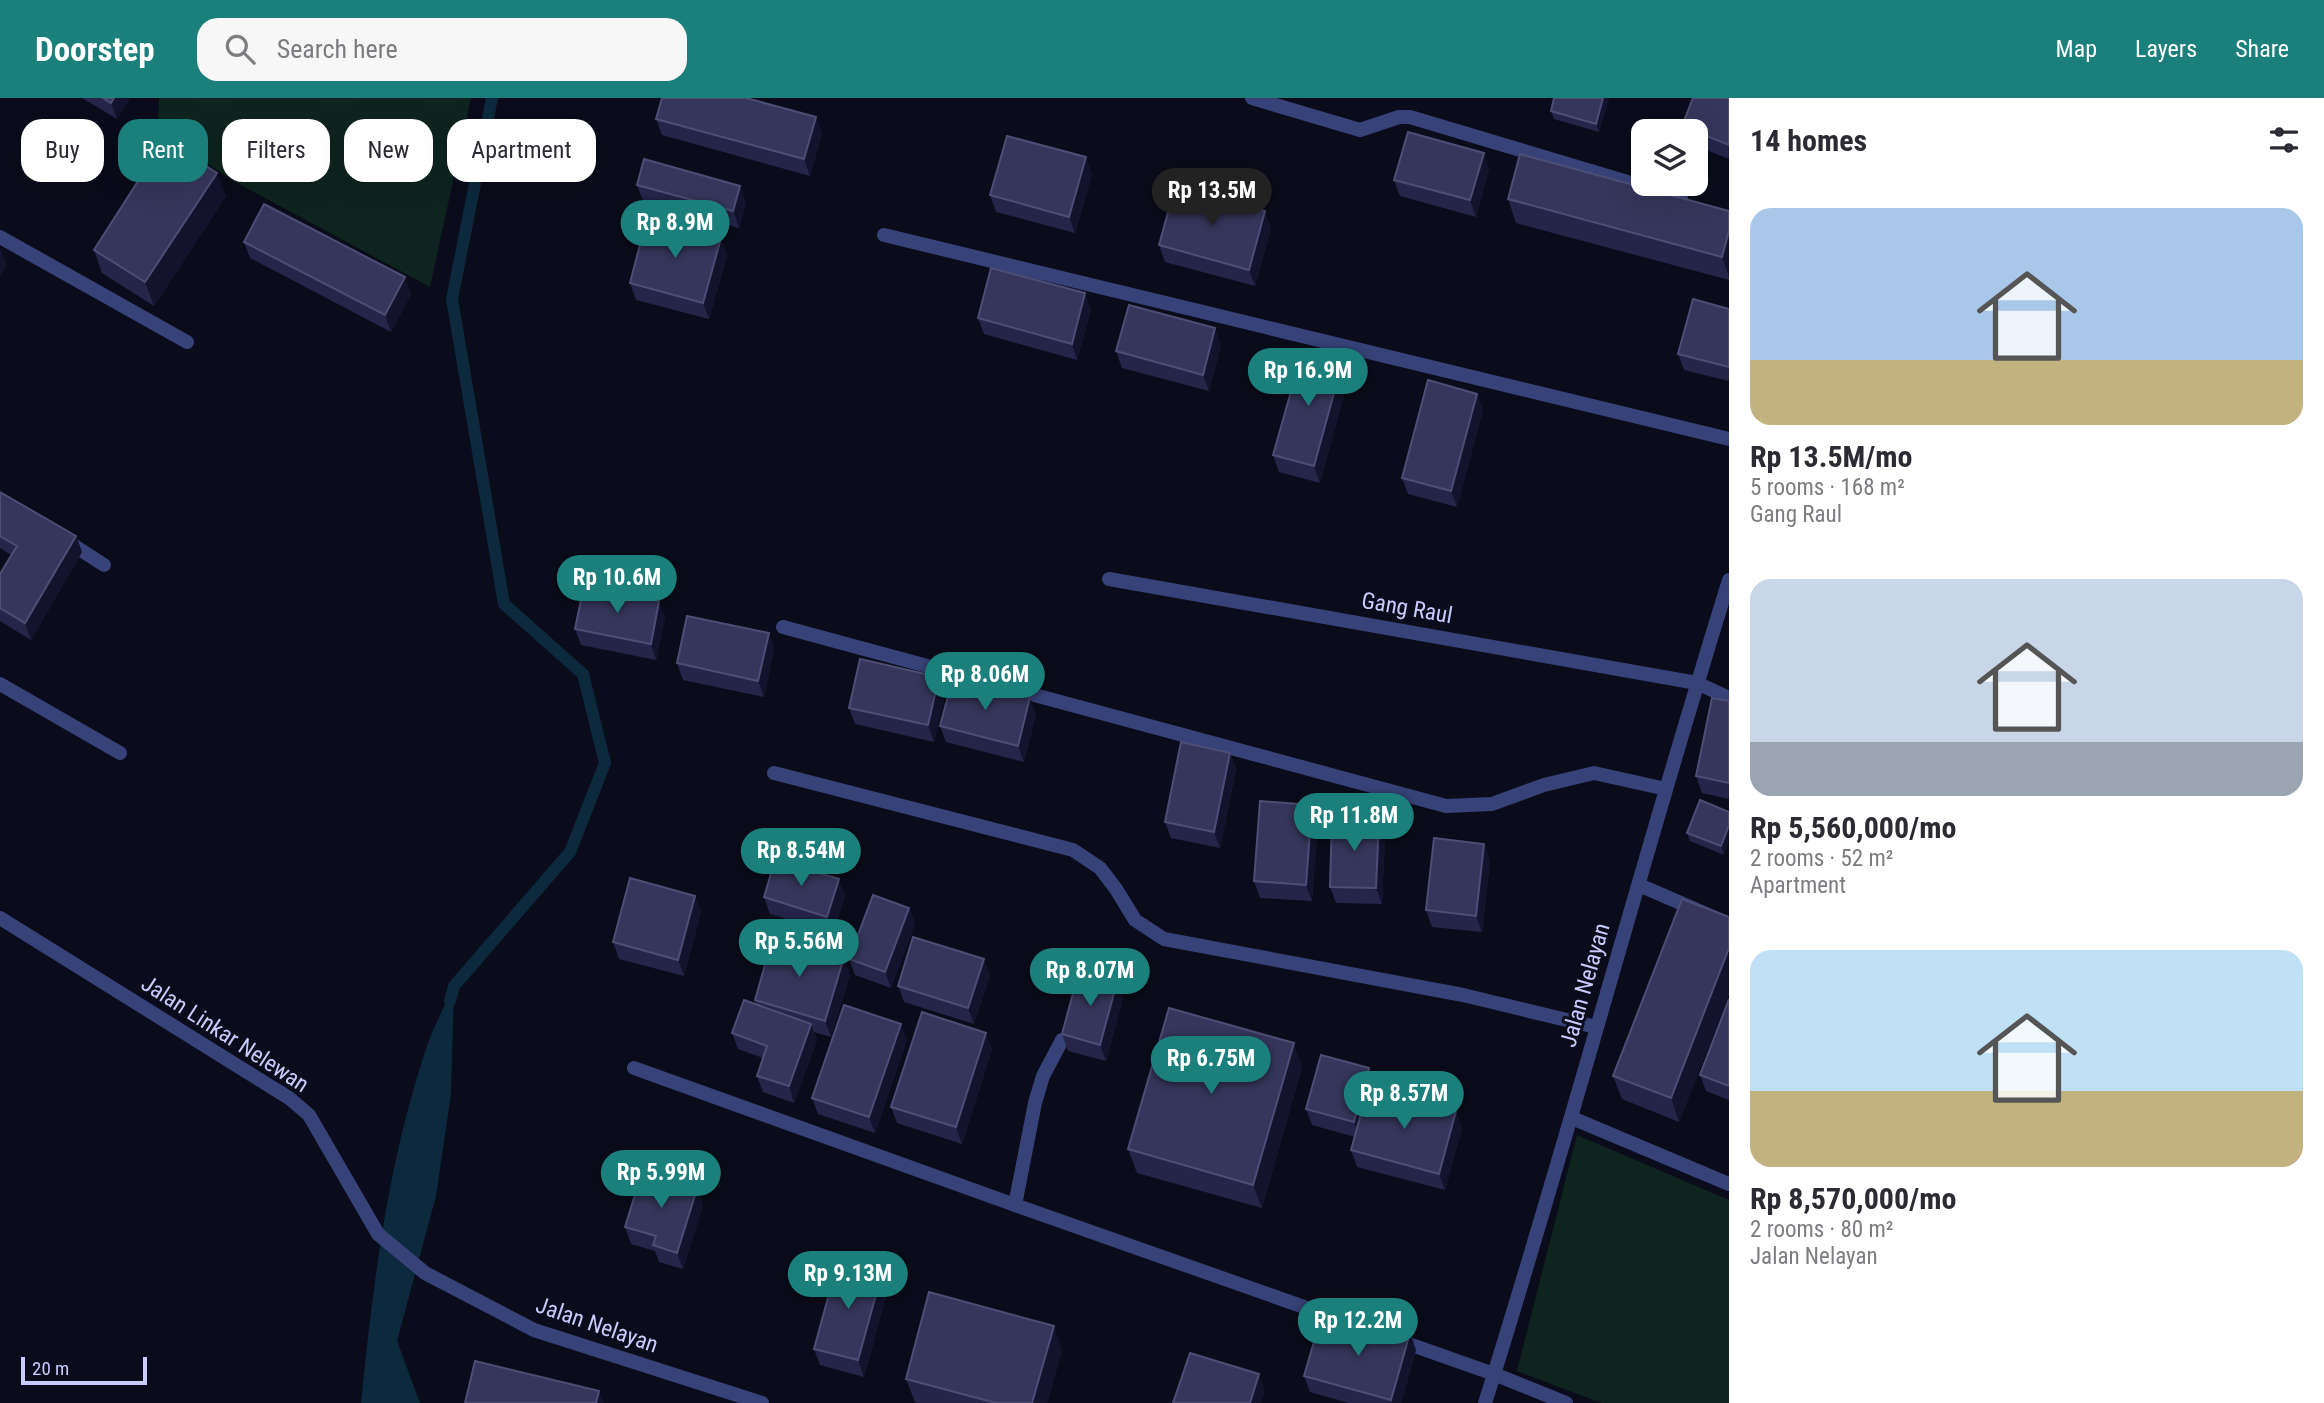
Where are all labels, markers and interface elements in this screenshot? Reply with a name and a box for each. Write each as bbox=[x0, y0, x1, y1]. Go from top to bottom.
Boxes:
search box bbox=[197, 18, 687, 81]
text: Doorstep bbox=[35, 30, 155, 69]
icon: search bbox=[221, 30, 259, 68]
text: Search here bbox=[277, 34, 398, 64]
text: Map bbox=[2056, 35, 2097, 63]
text: Layers bbox=[2135, 35, 2197, 63]
text: Share bbox=[2235, 35, 2289, 63]
chip: Buy bbox=[21, 119, 104, 182]
chip: Rent bbox=[118, 119, 208, 182]
chip: Filters bbox=[222, 119, 330, 182]
chip: New bbox=[344, 119, 433, 182]
chip: Apartment bbox=[447, 119, 596, 182]
map controls bbox=[1631, 119, 1708, 196]
button: layers bbox=[1631, 119, 1708, 196]
icon: filters bbox=[2265, 121, 2303, 159]
text: 14 homes bbox=[1750, 123, 1867, 158]
pin: Rp 13.5M bbox=[1140, 169, 1284, 228]
text: Rp 13.5M bbox=[1168, 177, 1256, 204]
pin: Rp 8.9M bbox=[610, 200, 740, 260]
text: Rp 8.9M bbox=[637, 209, 713, 236]
icon: home bbox=[1964, 253, 2090, 379]
pin: Rp 16.9M bbox=[1236, 348, 1380, 408]
text: Rp 16.9M bbox=[1264, 357, 1352, 384]
text: Rp 13.5M/mo bbox=[1750, 439, 1912, 474]
text: 5 rooms · 168 m² bbox=[1750, 474, 1905, 501]
text: Gang Raul bbox=[1750, 501, 1842, 528]
pin: Rp 10.6M bbox=[545, 556, 689, 615]
text: Rp 10.6M bbox=[573, 564, 661, 591]
street label: Gang Raul bbox=[1359, 587, 1455, 629]
icon: home bbox=[1964, 624, 2090, 750]
pin: Rp 8.06M bbox=[913, 652, 1057, 712]
text: Rp 8.06M bbox=[941, 661, 1029, 688]
pin: Rp 11.8M bbox=[1282, 794, 1426, 853]
text: Rp 11.8M bbox=[1310, 802, 1398, 829]
text: Rp 5,560,000/mo bbox=[1750, 810, 1956, 845]
pin: Rp 8.54M bbox=[729, 828, 873, 888]
text: Rp 8.54M bbox=[757, 837, 845, 864]
text: 2 rooms · 52 m² bbox=[1750, 845, 1893, 872]
text: Apartment bbox=[1750, 872, 1846, 899]
pin: Rp 5.56M bbox=[727, 920, 871, 979]
street label: Jalan Nelayan bbox=[1554, 920, 1616, 1050]
text: Rp 5.56M bbox=[755, 928, 843, 955]
pin: Rp 8.07M bbox=[1018, 948, 1162, 1008]
text: Rp 8.07M bbox=[1046, 957, 1134, 984]
street label: Jalan Linkar Nelewan bbox=[136, 970, 314, 1098]
icon: home bbox=[1964, 995, 2090, 1121]
pin: Rp 6.75M bbox=[1139, 1037, 1283, 1096]
text: Rp 6.75M bbox=[1167, 1045, 1255, 1072]
pin: Rp 8.57M bbox=[1332, 1072, 1476, 1131]
text: Rp 8.57M bbox=[1360, 1080, 1448, 1107]
pin: Rp 5.99M bbox=[589, 1150, 733, 1210]
text: Rp 5.99M bbox=[617, 1159, 705, 1186]
text: Rp 8,570,000/mo bbox=[1750, 1181, 1956, 1216]
text: 2 rooms · 80 m² bbox=[1750, 1216, 1893, 1243]
text: Jalan Nelayan bbox=[1750, 1243, 1878, 1270]
pin: Rp 9.13M bbox=[776, 1252, 920, 1311]
text: Rp 9.13M bbox=[804, 1260, 892, 1287]
street label: Jalan Nelayan bbox=[532, 1291, 662, 1359]
pin: Rp 12.2M bbox=[1286, 1298, 1430, 1358]
text: Rp 12.2M bbox=[1314, 1307, 1402, 1334]
scale bar bbox=[21, 1354, 147, 1386]
text: 20 m bbox=[32, 1357, 69, 1380]

